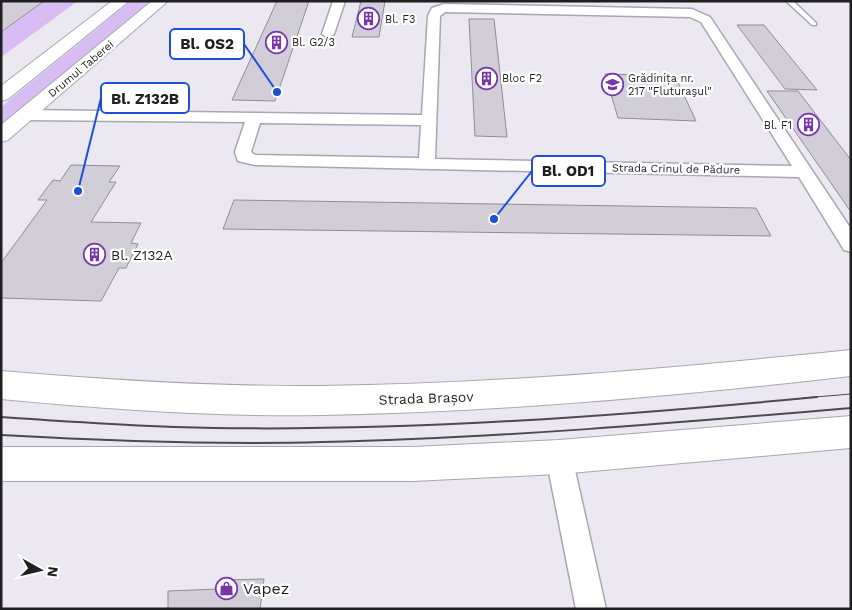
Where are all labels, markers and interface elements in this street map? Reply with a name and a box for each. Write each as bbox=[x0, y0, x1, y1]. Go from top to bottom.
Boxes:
building icon: Bl. F3 bbox=[357, 7, 381, 31]
place label: Bl. F3 bbox=[385, 13, 415, 26]
callout: Bl. OS2 bbox=[170, 29, 244, 59]
building icon: Bl. G2/3 bbox=[264, 30, 288, 54]
text: Bl. OS2 bbox=[180, 35, 234, 53]
place label: Bl. G2/3 bbox=[292, 36, 335, 49]
street label: Drumul Taberei bbox=[46, 38, 116, 100]
building icon: Bloc F2 bbox=[474, 66, 498, 90]
place label: Bloc F2 bbox=[502, 72, 542, 85]
school or university icon: Grădinița nr. 217 "Fluturaşul" bbox=[600, 72, 624, 96]
place label: Grădinița nr. 217 "Fluturaşul" bbox=[628, 72, 712, 98]
callout: Bl. Z132B bbox=[101, 83, 189, 113]
text: Bl. Z132B bbox=[111, 90, 179, 108]
building icon: Bl. F1 bbox=[796, 113, 820, 137]
place label: Bl. F1 bbox=[764, 119, 792, 132]
callout: Bl. OD1 bbox=[532, 156, 605, 186]
street label: Strada Crinul de Pădure bbox=[612, 161, 740, 177]
text: Bl. OD1 bbox=[542, 162, 594, 180]
building icon: Bl. Z132A bbox=[83, 243, 107, 267]
place label: Bl. Z132A bbox=[111, 247, 173, 263]
street label: Strada Brașov bbox=[378, 388, 475, 409]
north arrow bbox=[15, 545, 65, 595]
text: N bbox=[44, 566, 62, 578]
shop icon: Vapez bbox=[215, 576, 239, 600]
place label: Vapez bbox=[243, 579, 289, 598]

